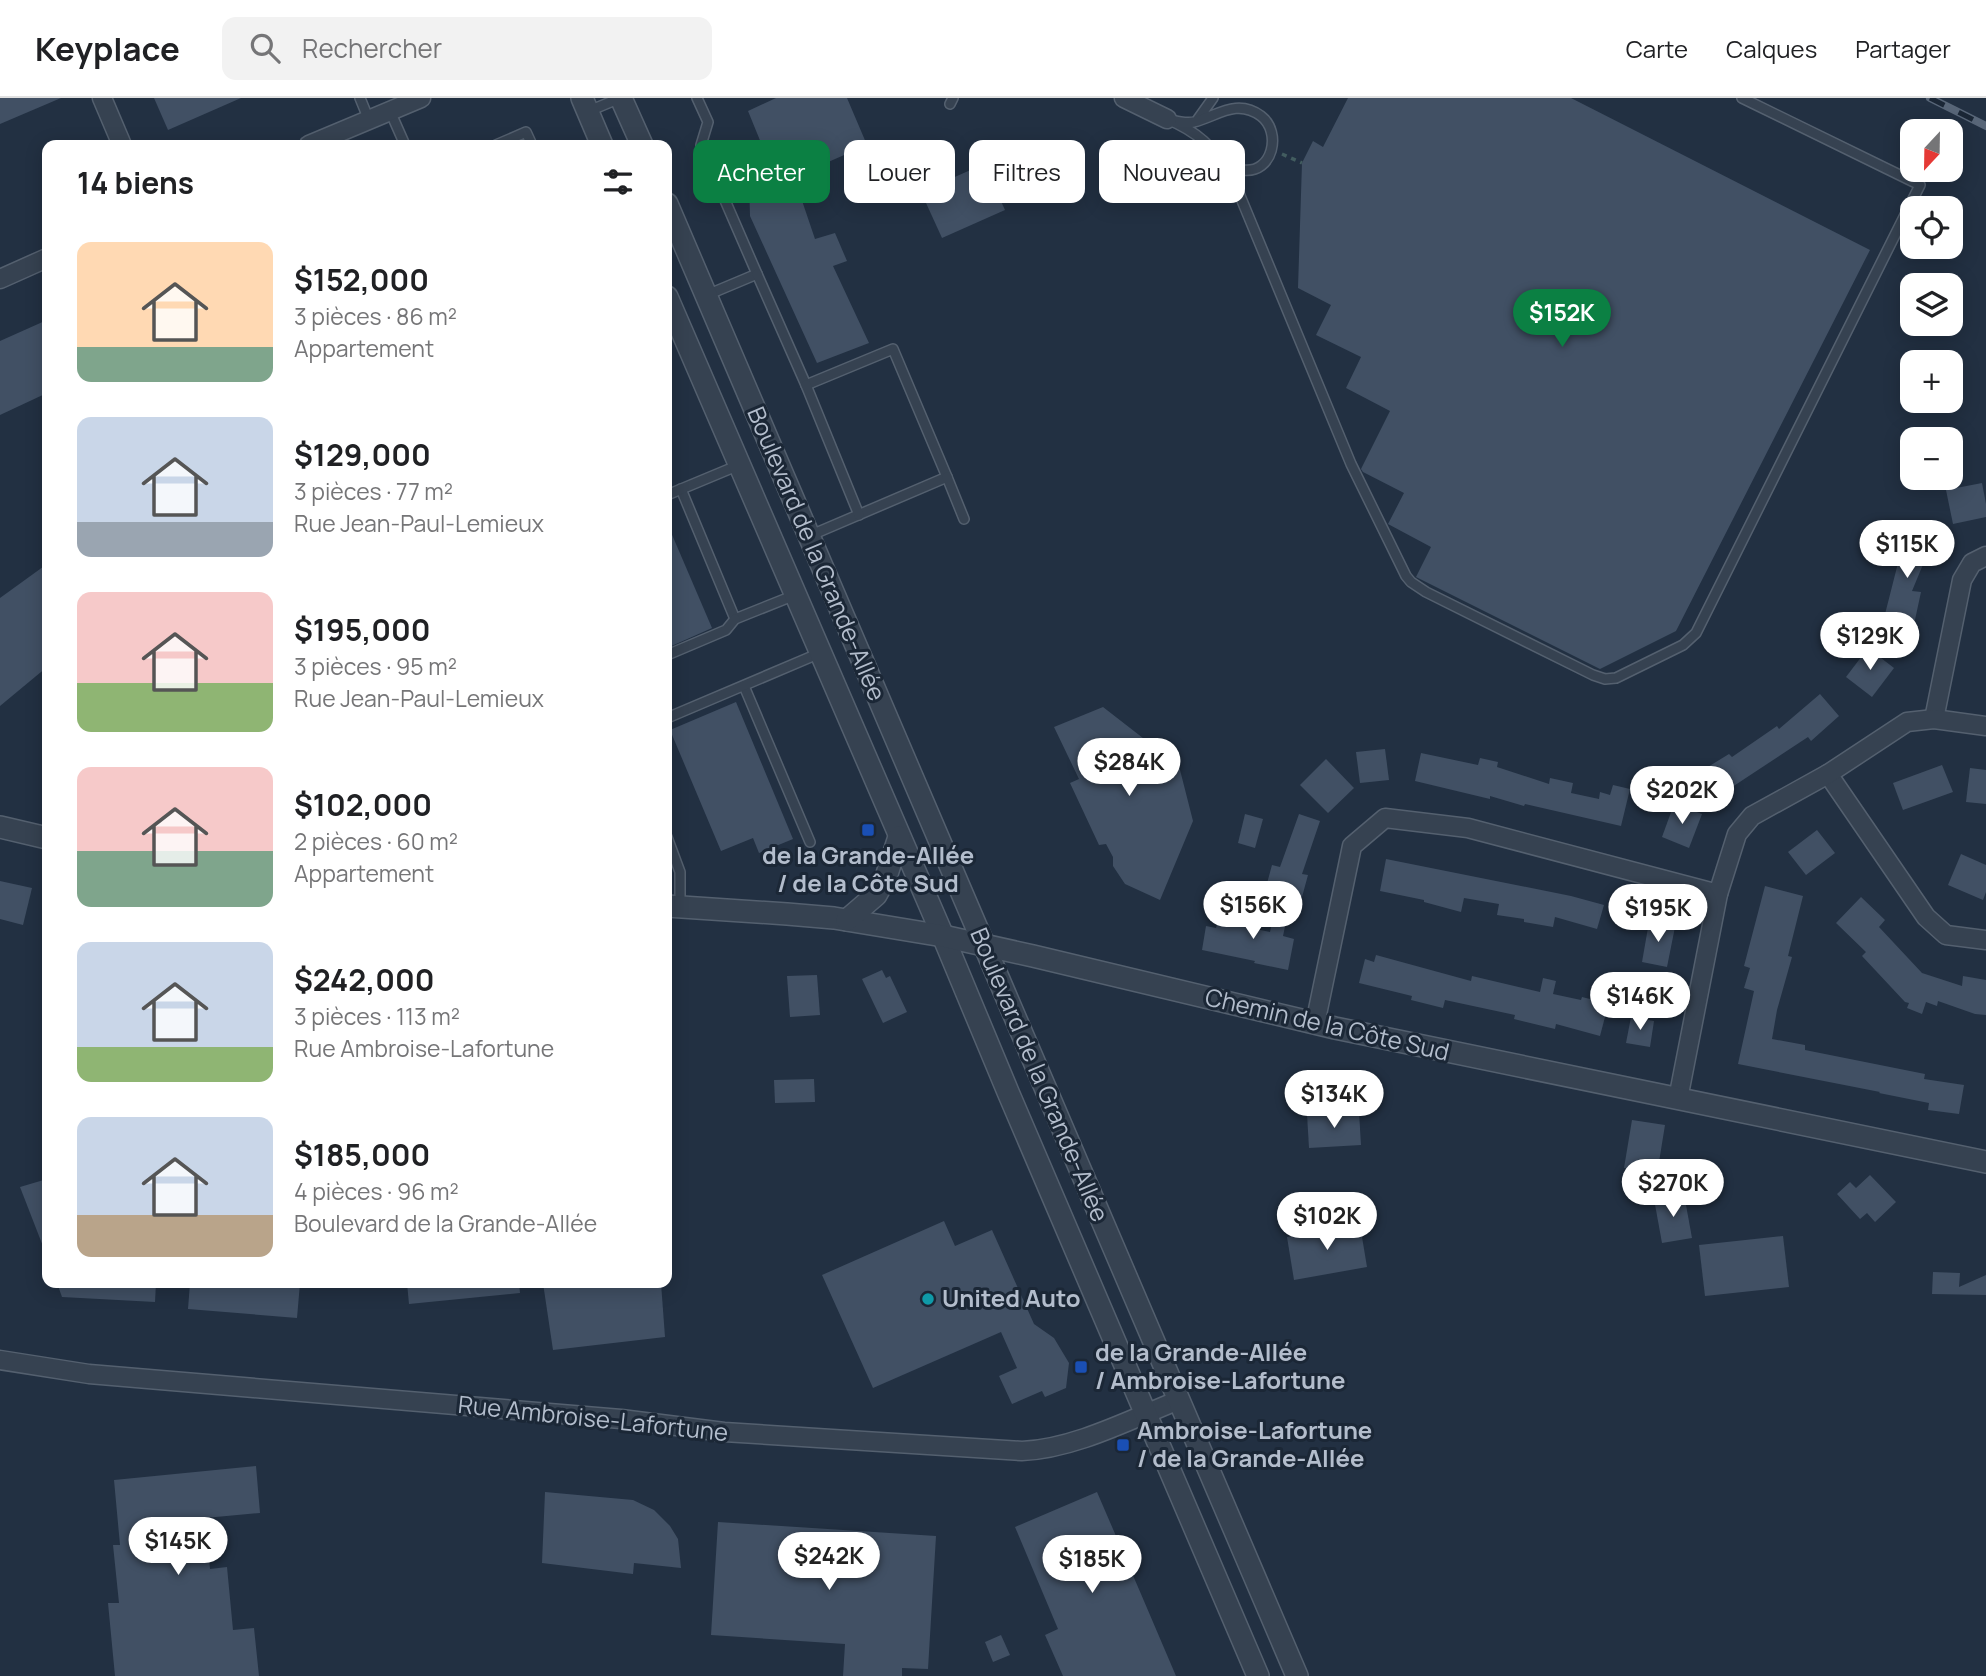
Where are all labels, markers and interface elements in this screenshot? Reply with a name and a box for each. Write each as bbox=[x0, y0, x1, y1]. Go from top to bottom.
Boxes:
search box bbox=[222, 17, 712, 80]
text: Keyplace bbox=[35, 26, 180, 71]
icon: search bbox=[246, 29, 284, 67]
text: Rechercher bbox=[302, 30, 442, 66]
text: Carte bbox=[1626, 32, 1688, 65]
text: Calques bbox=[1726, 32, 1817, 65]
text: Partager bbox=[1855, 32, 1951, 65]
north arrow bbox=[1900, 119, 1964, 182]
map controls bbox=[1900, 119, 1963, 490]
chip: Acheter bbox=[693, 140, 830, 203]
chip: Louer bbox=[844, 140, 955, 203]
chip: Filtres bbox=[969, 140, 1085, 203]
chip: Nouveau bbox=[1099, 140, 1245, 203]
text: 14 biens bbox=[77, 162, 194, 203]
icon: filters bbox=[599, 163, 637, 201]
button: locate bbox=[1900, 196, 1963, 259]
text: $152,000 bbox=[294, 259, 429, 300]
icon: home bbox=[133, 270, 217, 354]
button: layers bbox=[1900, 273, 1963, 336]
pin: $152K bbox=[1513, 289, 1611, 349]
text: $152K bbox=[1529, 296, 1595, 328]
text: 3 pièces · 86 m² bbox=[294, 300, 457, 332]
text: Appartement bbox=[294, 332, 434, 364]
button: + bbox=[1900, 350, 1963, 413]
street label: Boulevard de la Grande-Allée bbox=[740, 401, 894, 705]
button: − bbox=[1900, 427, 1963, 490]
text: $129,000 bbox=[294, 434, 431, 475]
icon: home bbox=[133, 445, 217, 529]
text: 3 pièces · 77 m² bbox=[294, 475, 453, 507]
text: Rue Jean-Paul-Lemieux bbox=[294, 507, 544, 539]
pin: $115K bbox=[1858, 520, 1956, 580]
text: $115K bbox=[1876, 527, 1938, 559]
text: $195,000 bbox=[294, 609, 431, 650]
pin: $129K bbox=[1821, 612, 1919, 672]
text: $129K bbox=[1836, 619, 1904, 651]
icon: home bbox=[133, 620, 217, 704]
text: 3 pièces · 95 m² bbox=[294, 650, 457, 682]
text: Rue Jean-Paul-Lemieux bbox=[294, 682, 544, 714]
pin: $284K bbox=[1080, 738, 1178, 798]
text: $284K bbox=[1093, 745, 1165, 777]
pin: $202K bbox=[1633, 766, 1731, 826]
text: $202K bbox=[1646, 773, 1718, 805]
text: $102,000 bbox=[294, 784, 432, 825]
icon: home bbox=[133, 795, 217, 879]
marker: de la Grande-Allée / de la Côte Sud bbox=[860, 822, 876, 838]
text: 2 pièces · 60 m² bbox=[294, 825, 458, 857]
place label: de la Grande-Allée / de la Côte Sud bbox=[762, 838, 974, 899]
text: Appartement bbox=[294, 857, 434, 889]
pin: $156K bbox=[1204, 882, 1302, 941]
pin: $195K bbox=[1609, 884, 1707, 944]
text: $156K bbox=[1219, 888, 1287, 920]
text: $195K bbox=[1624, 891, 1692, 923]
street label: Boulevard de la Grande-Allée bbox=[963, 922, 1117, 1226]
text: $242,000 bbox=[294, 959, 435, 1000]
icon: home bbox=[133, 970, 217, 1054]
pin: $146K bbox=[1591, 972, 1689, 1032]
street label: Chemin de la Côte Sud bbox=[1202, 979, 1453, 1068]
text: $146K bbox=[1606, 979, 1674, 1011]
text: 3 pièces · 113 m² bbox=[294, 1000, 460, 1032]
text: Rue Ambroise-Lafortune bbox=[294, 1032, 554, 1064]
pin: $134K bbox=[1285, 1070, 1383, 1130]
text: $134K bbox=[1301, 1077, 1367, 1109]
text: $185,000 bbox=[294, 1134, 430, 1175]
icon: home bbox=[133, 1145, 217, 1229]
pin: $270K bbox=[1624, 1160, 1722, 1219]
text: $270K bbox=[1638, 1166, 1708, 1198]
text: 4 pièces · 96 m² bbox=[294, 1175, 459, 1207]
pin: $102K bbox=[1278, 1192, 1376, 1252]
text: $102K bbox=[1293, 1199, 1361, 1231]
text: Boulevard de la Grande-Allée bbox=[294, 1207, 597, 1239]
place label: United Auto bbox=[942, 1281, 1080, 1314]
marker: United Auto bbox=[920, 1291, 936, 1307]
place label: de la Grande-Allée / Ambroise-Lafortune bbox=[1095, 1335, 1345, 1396]
marker: de la Grande-Allée / Ambroise-Lafortune bbox=[1073, 1359, 1089, 1375]
street label: Rue Ambroise-Lafortune bbox=[456, 1387, 730, 1448]
place label: Ambroise-Lafortune / de la Grande-Allée bbox=[1137, 1413, 1372, 1474]
marker: Ambroise-Lafortune / de la Grande-Allée bbox=[1115, 1437, 1131, 1453]
pin: $145K bbox=[129, 1518, 227, 1577]
text: $145K bbox=[145, 1524, 211, 1556]
pin: $242K bbox=[780, 1532, 878, 1592]
pin: $185K bbox=[1043, 1536, 1141, 1595]
text: $242K bbox=[794, 1539, 864, 1571]
text: $185K bbox=[1059, 1542, 1125, 1574]

